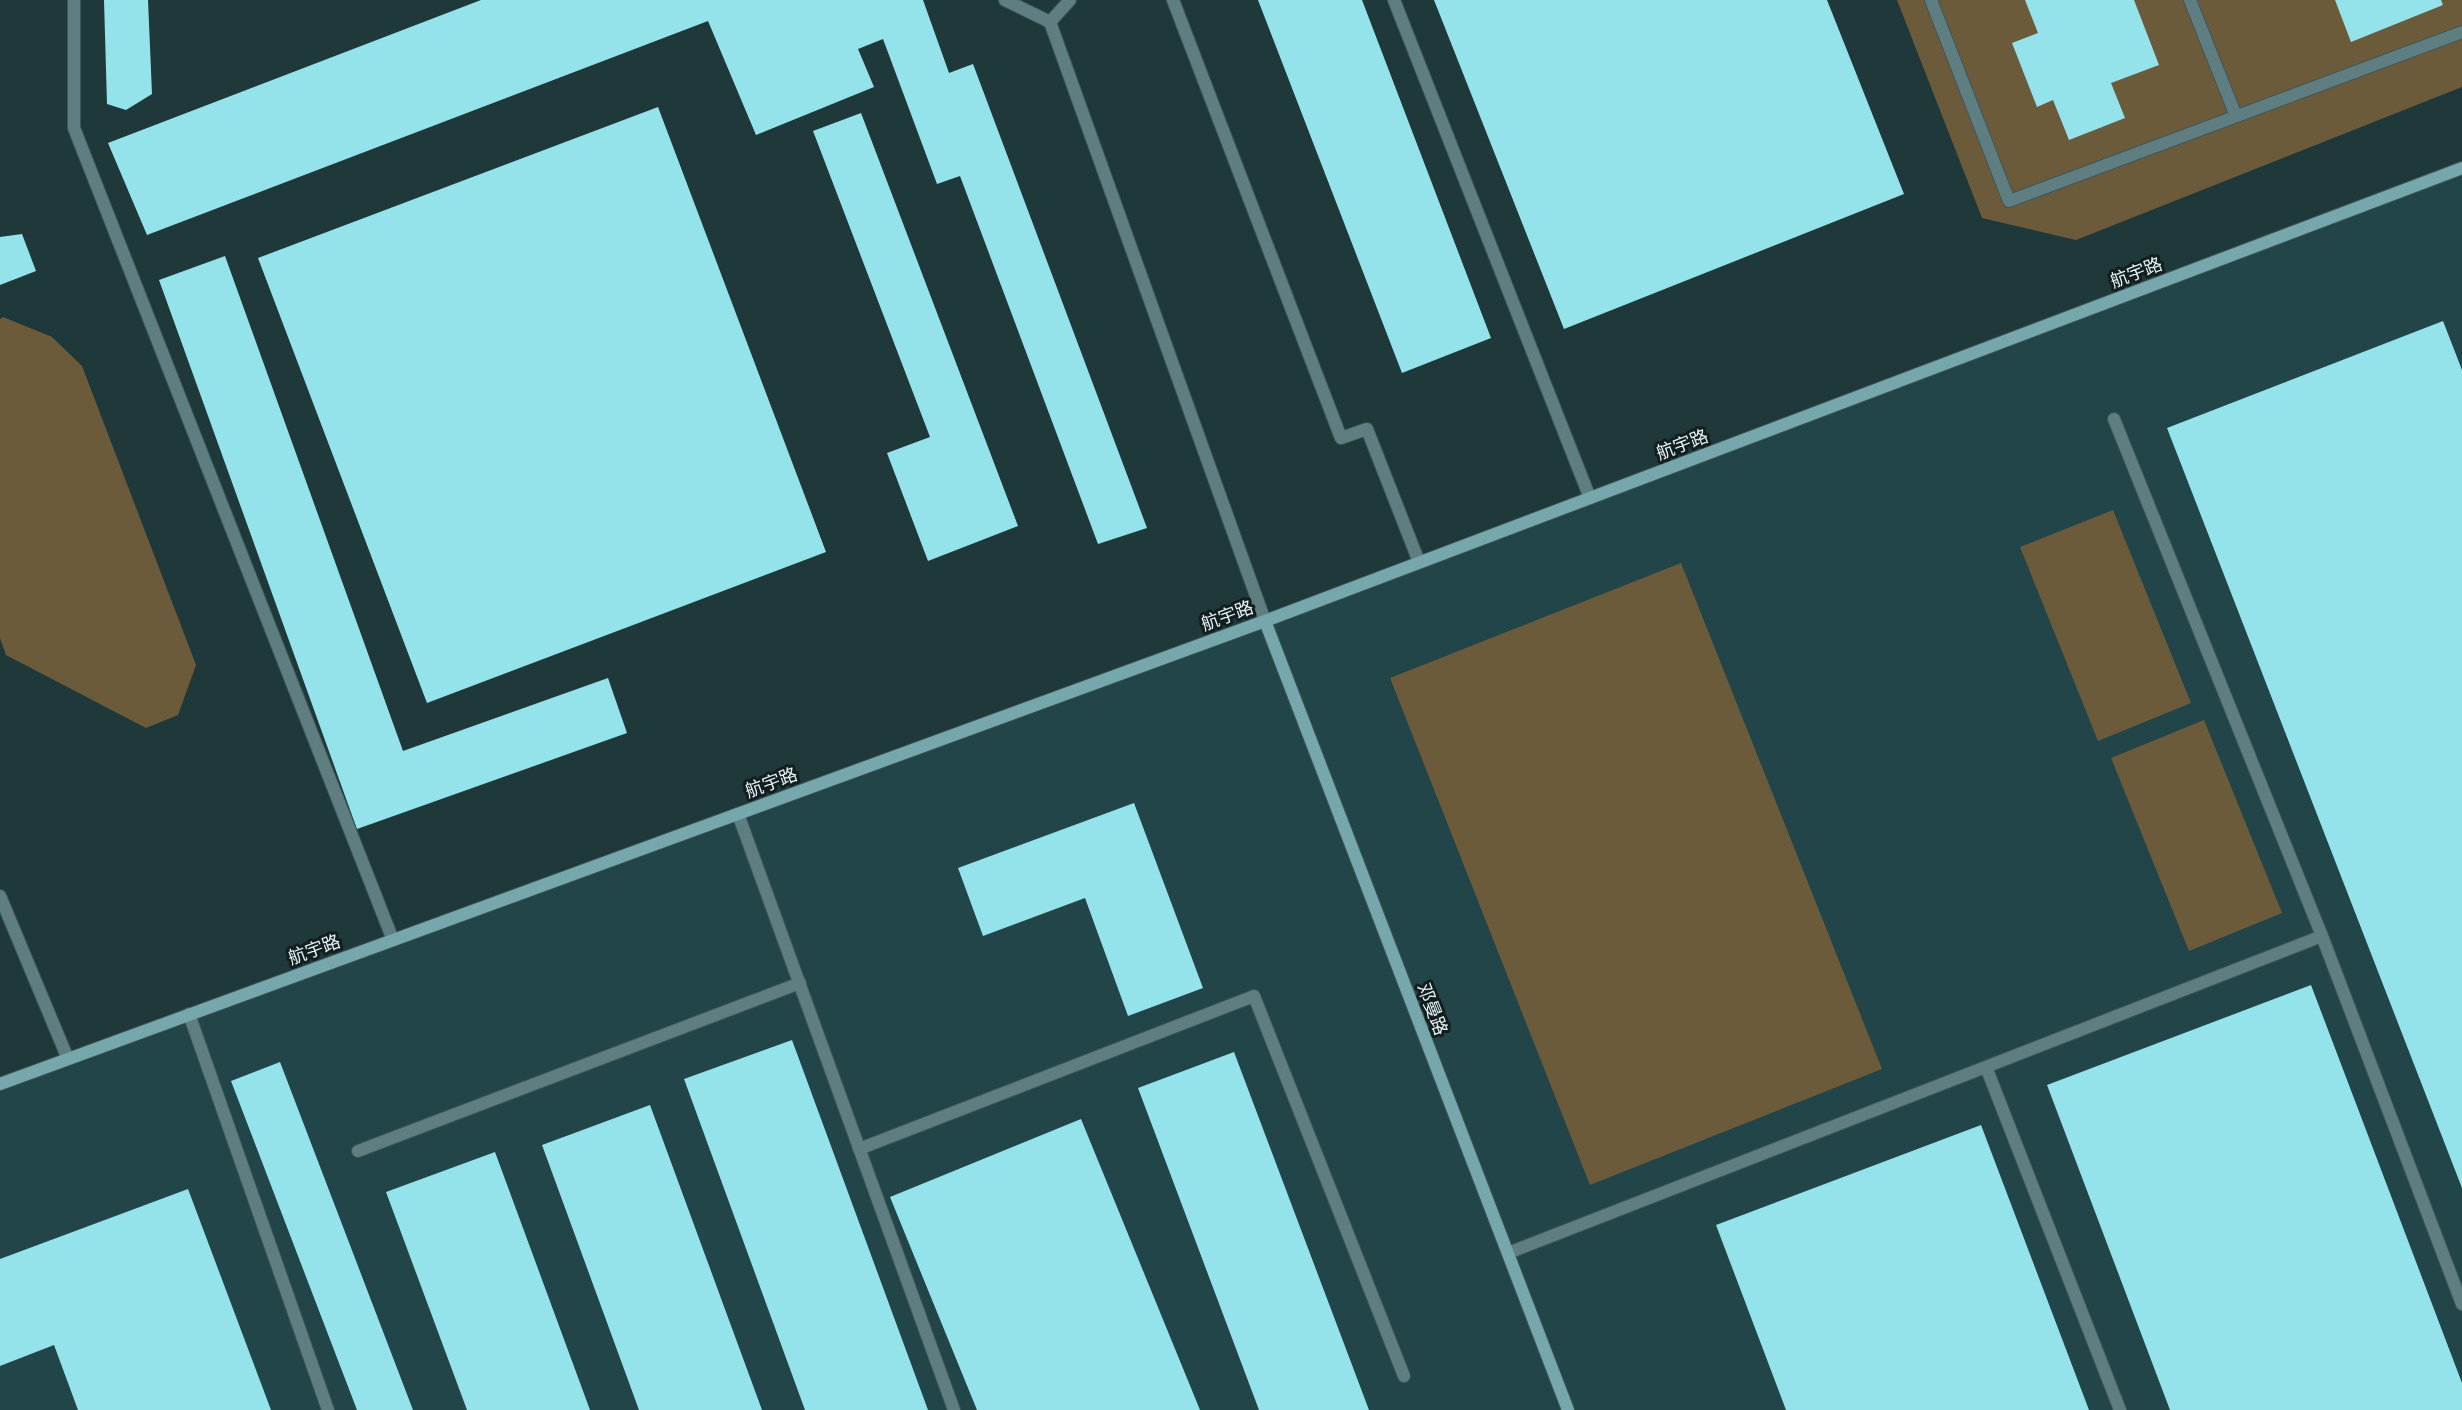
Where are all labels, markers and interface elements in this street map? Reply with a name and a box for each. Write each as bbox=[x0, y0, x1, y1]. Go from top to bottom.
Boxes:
street label: 航宇路 bbox=[2107, 252, 2165, 292]
street label: 航宇路 bbox=[1653, 424, 1711, 464]
street label: 航宇路 bbox=[1198, 596, 1256, 634]
street label: 航宇路 bbox=[742, 763, 800, 801]
street label: 航宇路 bbox=[285, 930, 343, 968]
street label: 邓曼路 bbox=[1413, 980, 1453, 1038]

